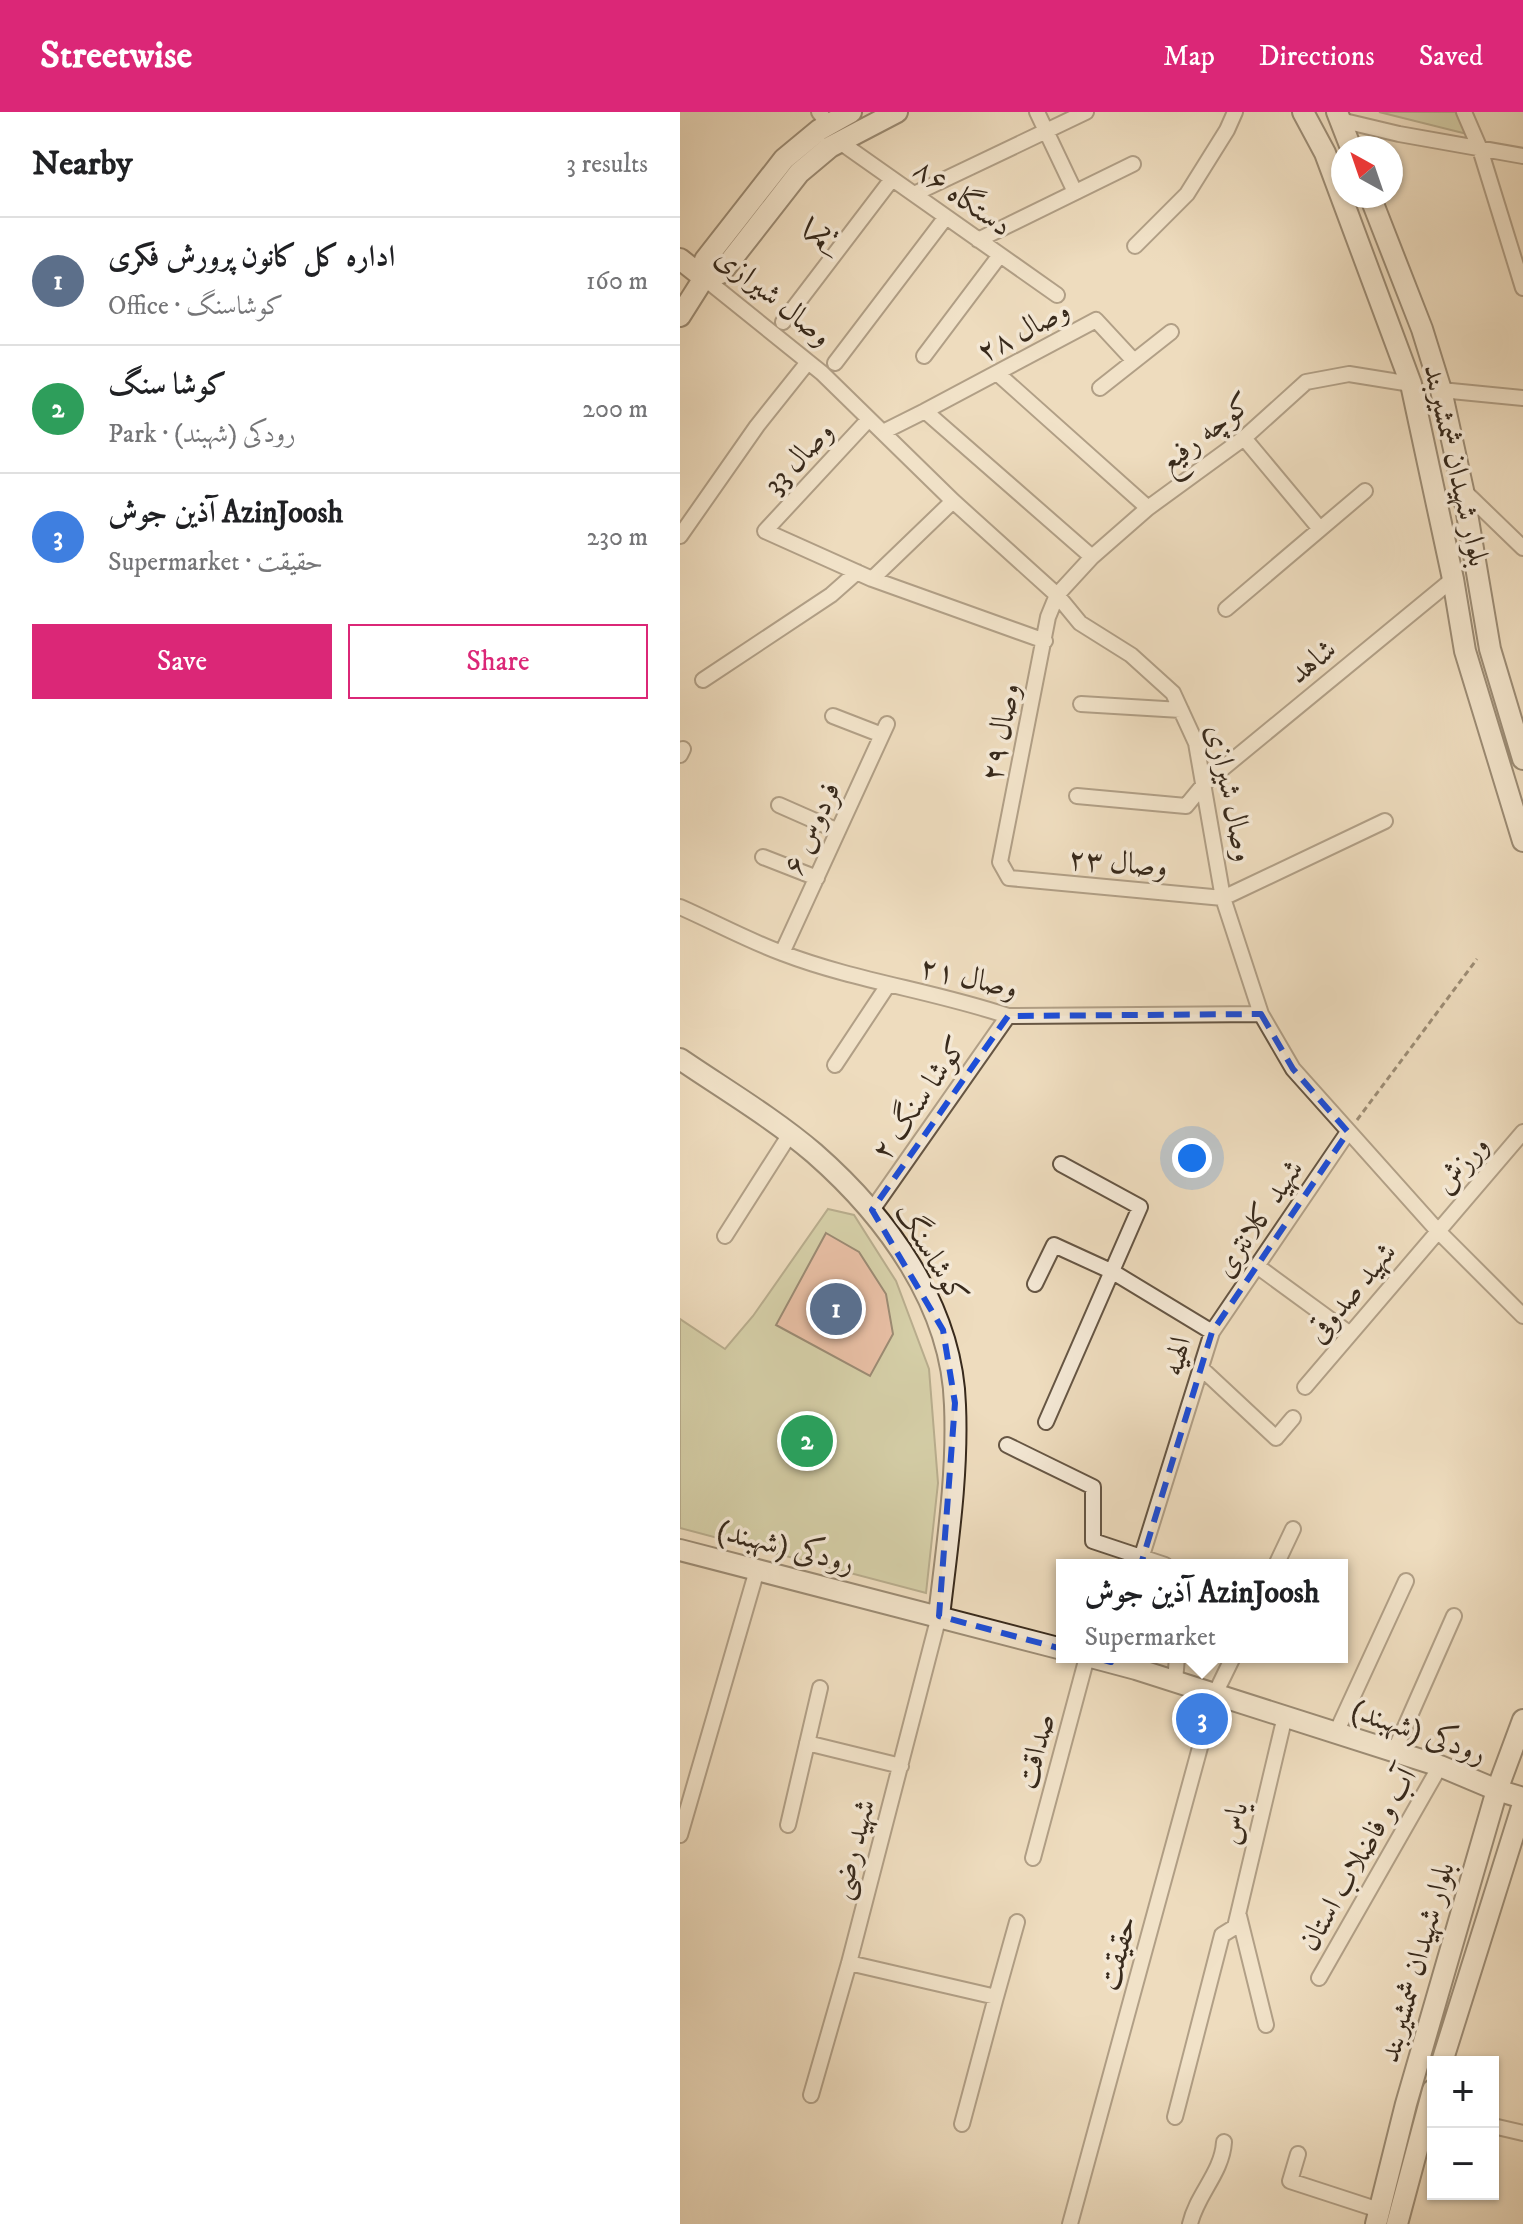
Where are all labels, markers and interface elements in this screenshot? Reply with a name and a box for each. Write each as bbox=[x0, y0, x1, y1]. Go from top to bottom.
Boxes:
text: Streetwise bbox=[40, 32, 192, 80]
text: Map bbox=[1163, 39, 1215, 74]
text: Directions bbox=[1259, 39, 1375, 74]
text: Saved bbox=[1419, 39, 1483, 74]
north arrow bbox=[1331, 136, 1403, 208]
text: Nearby bbox=[32, 143, 133, 185]
text: 3 results bbox=[566, 148, 648, 181]
street label: دستگاه ۸۶ bbox=[906, 149, 1020, 245]
street label: یکم bbox=[795, 212, 848, 261]
text: اداره کل کانون پرورش فکری bbox=[108, 239, 395, 276]
street label: وصال شیرازی bbox=[707, 239, 839, 355]
text: 1 bbox=[53, 265, 63, 298]
text: 160 m bbox=[586, 265, 648, 298]
text: Office · کوشاسنگ bbox=[108, 290, 283, 323]
street label: وصال ۲۸ bbox=[971, 292, 1076, 371]
street label: بلوار شهیدان شمشیربند bbox=[1414, 360, 1497, 570]
text: کوشا سنگ bbox=[108, 367, 227, 404]
street label: کوچه رفیع bbox=[1152, 385, 1265, 487]
text: 2 bbox=[52, 393, 64, 426]
text: 200 m bbox=[582, 393, 648, 426]
street label: وصال 33 bbox=[756, 414, 842, 502]
text: Park · رودکی (شهبند) bbox=[108, 418, 296, 451]
text: آذین جوش AzinJoosh bbox=[108, 495, 343, 532]
text: 3 bbox=[53, 521, 63, 554]
text: 230 m bbox=[586, 521, 648, 554]
text: Supermarket · حقیقت bbox=[108, 546, 323, 579]
button: Save bbox=[32, 624, 332, 699]
button: Share bbox=[348, 624, 648, 699]
street label: شاهد bbox=[1281, 632, 1345, 693]
street label: وصال ۲۹ bbox=[974, 680, 1029, 785]
street label: وصال شیرازی bbox=[1197, 721, 1262, 865]
street label: فردوس ۶ bbox=[775, 776, 850, 881]
street label: وصال ۲۳ bbox=[1067, 841, 1169, 886]
street label: وصال ۲۱ bbox=[916, 949, 1021, 1008]
street label: کوشا سنگ ۲ bbox=[862, 1029, 976, 1168]
street label: ورزش bbox=[1427, 1128, 1498, 1202]
your location bbox=[1172, 1138, 1212, 1178]
street label: شهید کلانتری bbox=[1206, 1153, 1312, 1285]
street label: کوشاسنگ bbox=[886, 1195, 977, 1311]
street label: شهید صدوقی bbox=[1299, 1235, 1405, 1351]
pin: 1 bbox=[810, 1279, 862, 1339]
street label: الهیه bbox=[1155, 1333, 1200, 1380]
pin: 2 bbox=[781, 1411, 833, 1471]
street label: رودکی (شهبند) bbox=[713, 1511, 859, 1582]
popup bbox=[1056, 1559, 1348, 1663]
text: آذین جوش AzinJoosh bbox=[1084, 1575, 1320, 1612]
text: Supermarket bbox=[1084, 1621, 1216, 1654]
pin: 3 bbox=[1176, 1689, 1228, 1749]
street label: رودکی (شهبند) bbox=[1346, 1690, 1492, 1773]
street label: صداقت bbox=[1009, 1709, 1064, 1793]
street label: آب و فاضلاب استان bbox=[1290, 1758, 1427, 1958]
street label: شهید رضی bbox=[822, 1795, 885, 1904]
street label: یاس bbox=[1212, 1797, 1258, 1848]
street label: بلوار شهیدان شمشیربند bbox=[1371, 1858, 1464, 2067]
street label: حقیقت bbox=[1091, 1912, 1146, 1995]
map controls bbox=[1427, 2056, 1499, 2200]
button: + bbox=[1427, 2056, 1499, 2128]
button: − bbox=[1427, 2128, 1499, 2200]

